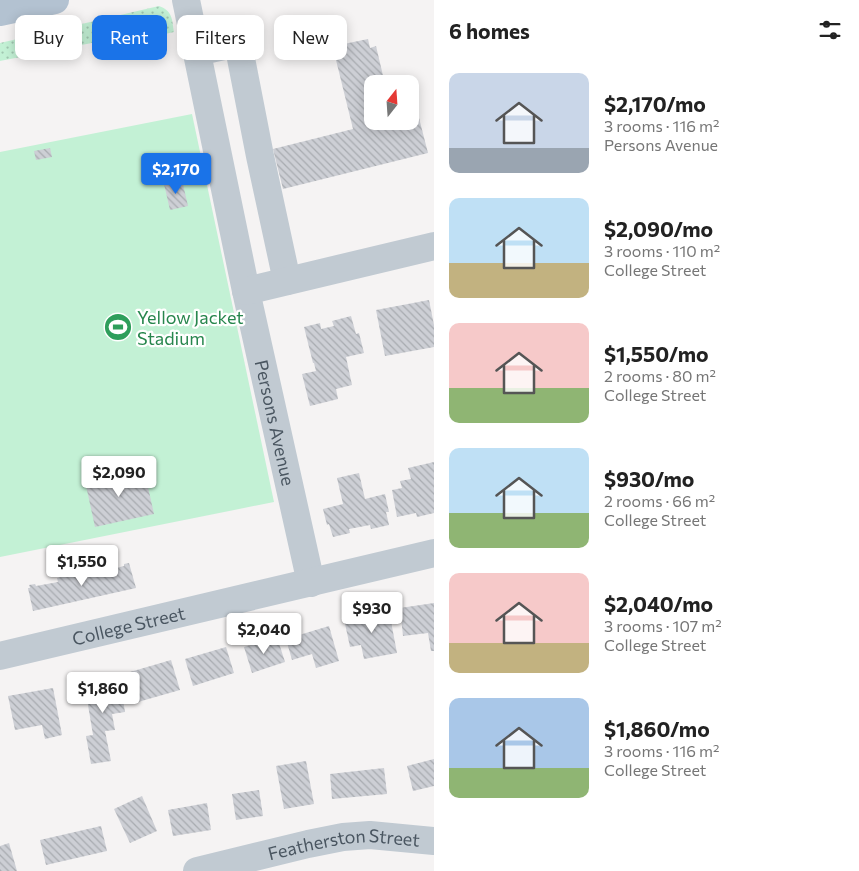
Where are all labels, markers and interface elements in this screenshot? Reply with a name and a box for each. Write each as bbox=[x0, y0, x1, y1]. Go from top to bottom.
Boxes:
chip: Buy bbox=[15, 15, 82, 60]
chip: Rent bbox=[92, 15, 167, 60]
chip: Filters bbox=[177, 15, 264, 60]
chip: New bbox=[274, 15, 347, 60]
icon: filters bbox=[816, 16, 844, 44]
text: 6 homes bbox=[449, 18, 530, 43]
north arrow bbox=[364, 75, 419, 130]
map controls bbox=[364, 75, 419, 130]
text: $2,170/mo bbox=[604, 91, 706, 116]
icon: home bbox=[489, 93, 549, 153]
text: 3 rooms · 116 m² bbox=[604, 116, 719, 135]
text: Persons Avenue bbox=[604, 135, 718, 154]
pin: $2,170 bbox=[135, 152, 217, 195]
text: $2,170 bbox=[152, 159, 200, 178]
text: $2,090/mo bbox=[604, 216, 713, 241]
icon: home bbox=[489, 218, 549, 278]
text: 3 rooms · 110 m² bbox=[604, 241, 720, 260]
text: College Street bbox=[604, 260, 706, 279]
place label: Yellow Jacket Stadium bbox=[137, 306, 244, 349]
sports icon: Yellow Jacket Stadium bbox=[103, 312, 133, 342]
text: $1,550/mo bbox=[604, 341, 709, 366]
icon: home bbox=[489, 343, 549, 403]
street label: Persons Avenue bbox=[251, 358, 300, 488]
text: 2 rooms · 80 m² bbox=[604, 366, 716, 385]
text: College Street bbox=[604, 385, 706, 404]
pin: $2,090 bbox=[78, 456, 160, 498]
text: $2,090 bbox=[92, 462, 146, 481]
text: $930/mo bbox=[604, 466, 694, 491]
icon: home bbox=[489, 468, 549, 528]
text: 2 rooms · 66 m² bbox=[604, 491, 715, 510]
text: College Street bbox=[604, 510, 706, 529]
pin: $1,550 bbox=[41, 544, 123, 587]
text: $1,550 bbox=[57, 551, 107, 570]
text: $2,040/mo bbox=[604, 591, 713, 616]
pin: $930 bbox=[342, 592, 402, 634]
icon: home bbox=[489, 593, 549, 653]
text: $930 bbox=[353, 598, 391, 617]
street label: College Street bbox=[70, 602, 187, 650]
pin: $2,040 bbox=[223, 612, 305, 655]
text: 3 rooms · 107 m² bbox=[604, 616, 722, 635]
text: $2,040 bbox=[237, 619, 291, 638]
text: College Street bbox=[604, 635, 706, 654]
pin: $1,860 bbox=[62, 672, 144, 714]
text: $1,860 bbox=[78, 678, 128, 697]
text: $1,860/mo bbox=[604, 716, 710, 741]
icon: home bbox=[489, 718, 549, 778]
text: 3 rooms · 116 m² bbox=[604, 741, 719, 760]
text: College Street bbox=[604, 760, 706, 779]
street label: Featherston Street bbox=[265, 824, 421, 864]

